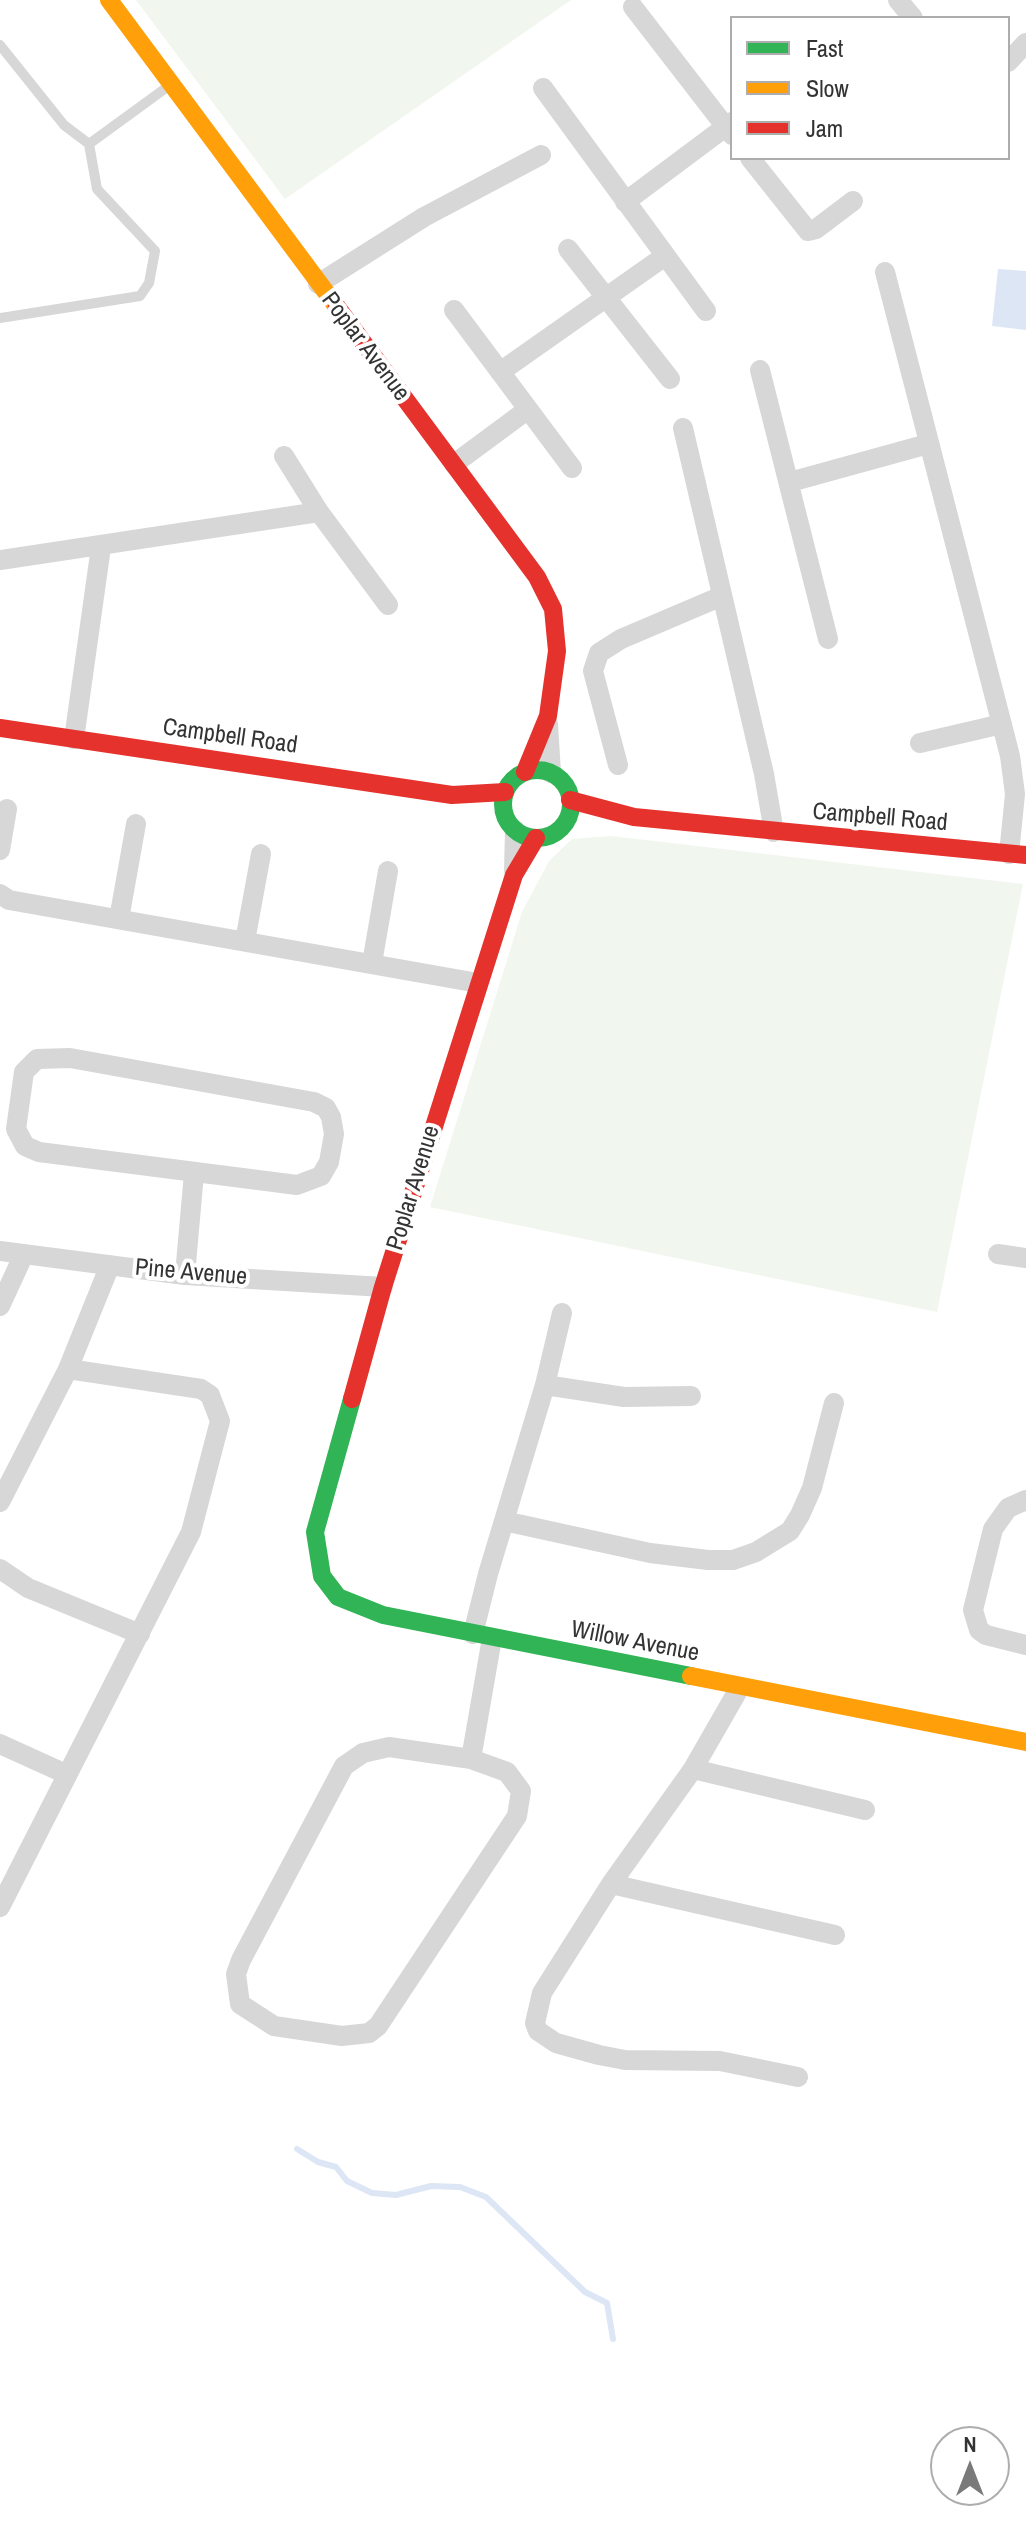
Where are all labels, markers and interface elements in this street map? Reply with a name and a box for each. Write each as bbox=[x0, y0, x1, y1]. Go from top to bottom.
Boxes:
legend bbox=[730, 16, 1010, 160]
text: Fast bbox=[806, 32, 843, 64]
text: Slow bbox=[806, 72, 849, 104]
text: Jam bbox=[806, 112, 843, 144]
street label: Poplar Avenue bbox=[315, 287, 415, 407]
street label: Campbell Road bbox=[161, 713, 299, 761]
street label: Campbell Road bbox=[811, 798, 949, 838]
street label: Poplar Avenue bbox=[381, 1122, 447, 1254]
street label: Pine Avenue bbox=[134, 1254, 248, 1292]
street label: Willow Avenue bbox=[569, 1615, 701, 1669]
north arrow bbox=[930, 2426, 1010, 2506]
text: N bbox=[963, 2429, 977, 2459]

